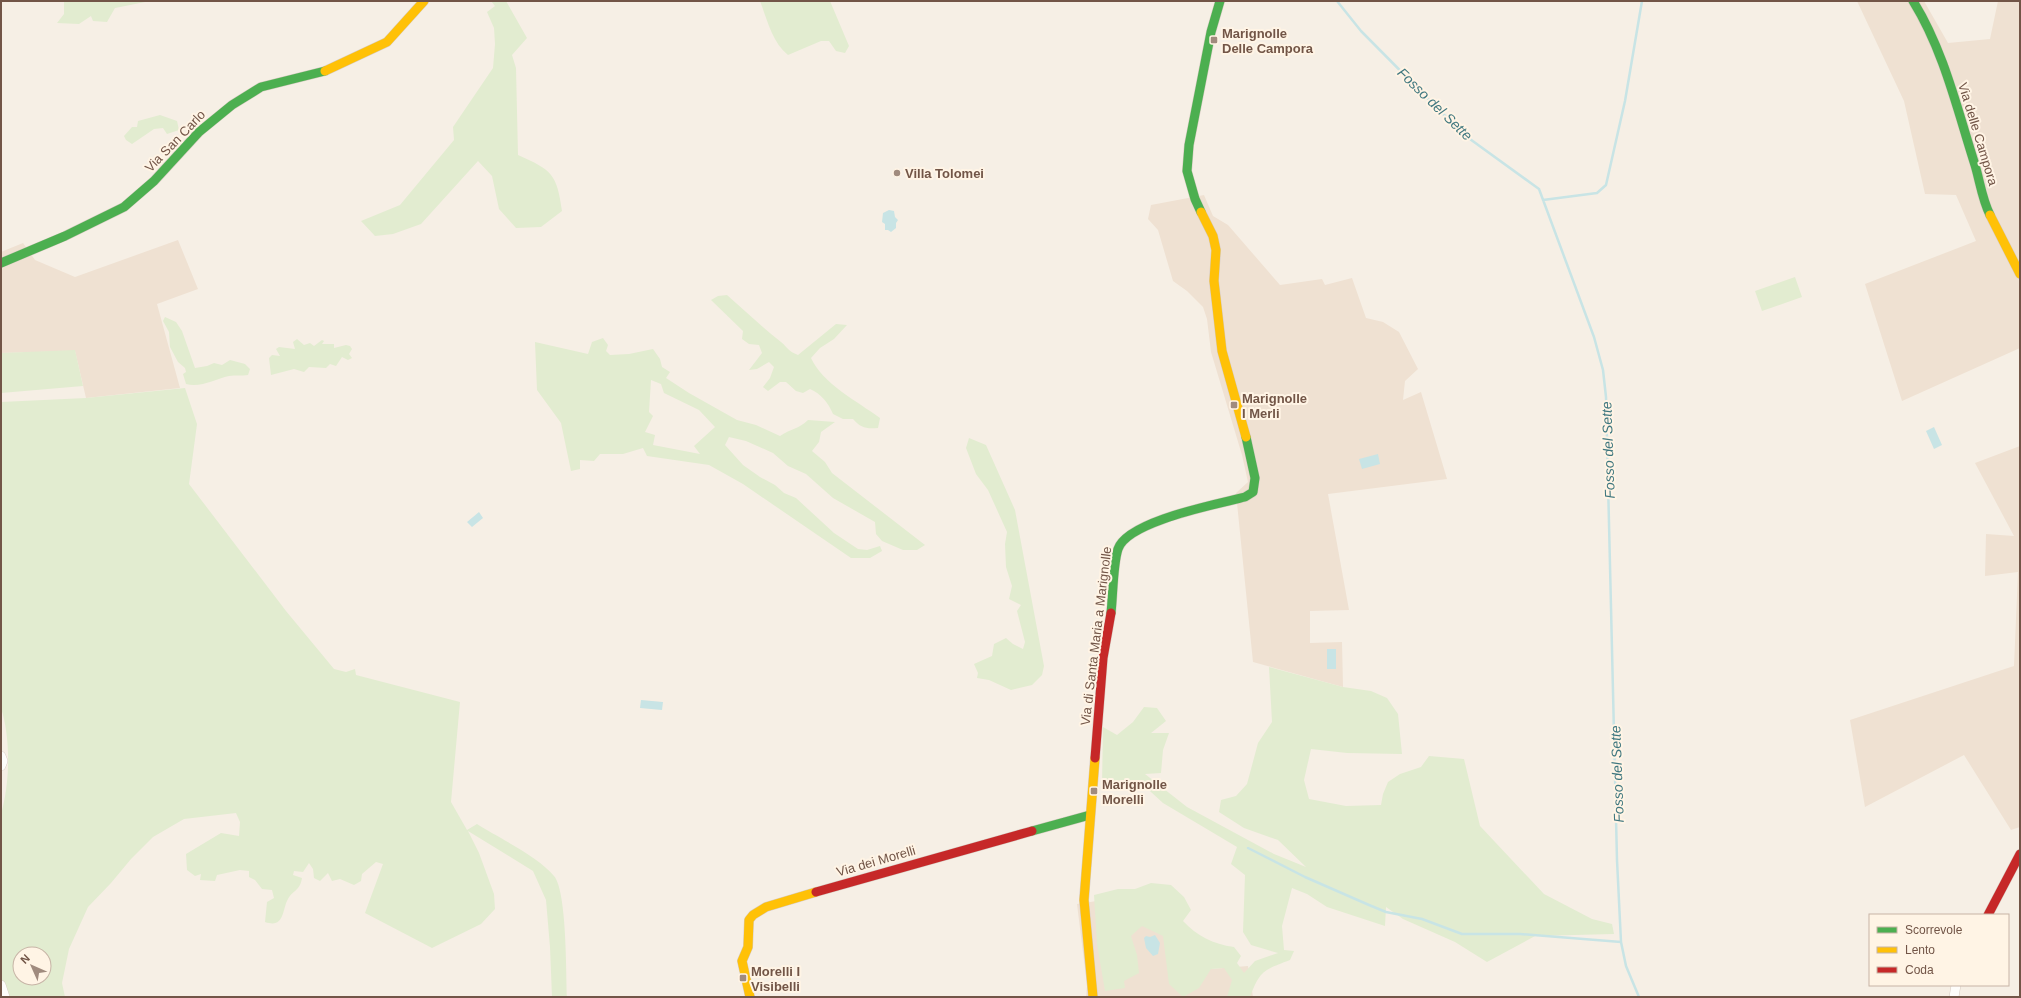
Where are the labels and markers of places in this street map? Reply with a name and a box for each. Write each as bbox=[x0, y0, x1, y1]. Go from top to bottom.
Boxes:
place label: Marignolle Delle Campora bbox=[1222, 26, 1314, 56]
marker: Marignolle Delle Campora bbox=[1209, 35, 1219, 45]
place label: Villa Tolomei bbox=[905, 166, 984, 181]
marker: Villa Tolomei bbox=[892, 168, 902, 178]
place label: Marignolle I Merli bbox=[1242, 391, 1307, 421]
marker: Marignolle I Merli bbox=[1229, 400, 1239, 410]
place label: Marignolle Morelli bbox=[1102, 777, 1167, 807]
marker: Marignolle Morelli bbox=[1089, 786, 1099, 796]
place label: Morelli I Visibelli bbox=[751, 964, 800, 994]
marker: Morelli I Visibelli bbox=[738, 973, 748, 983]

